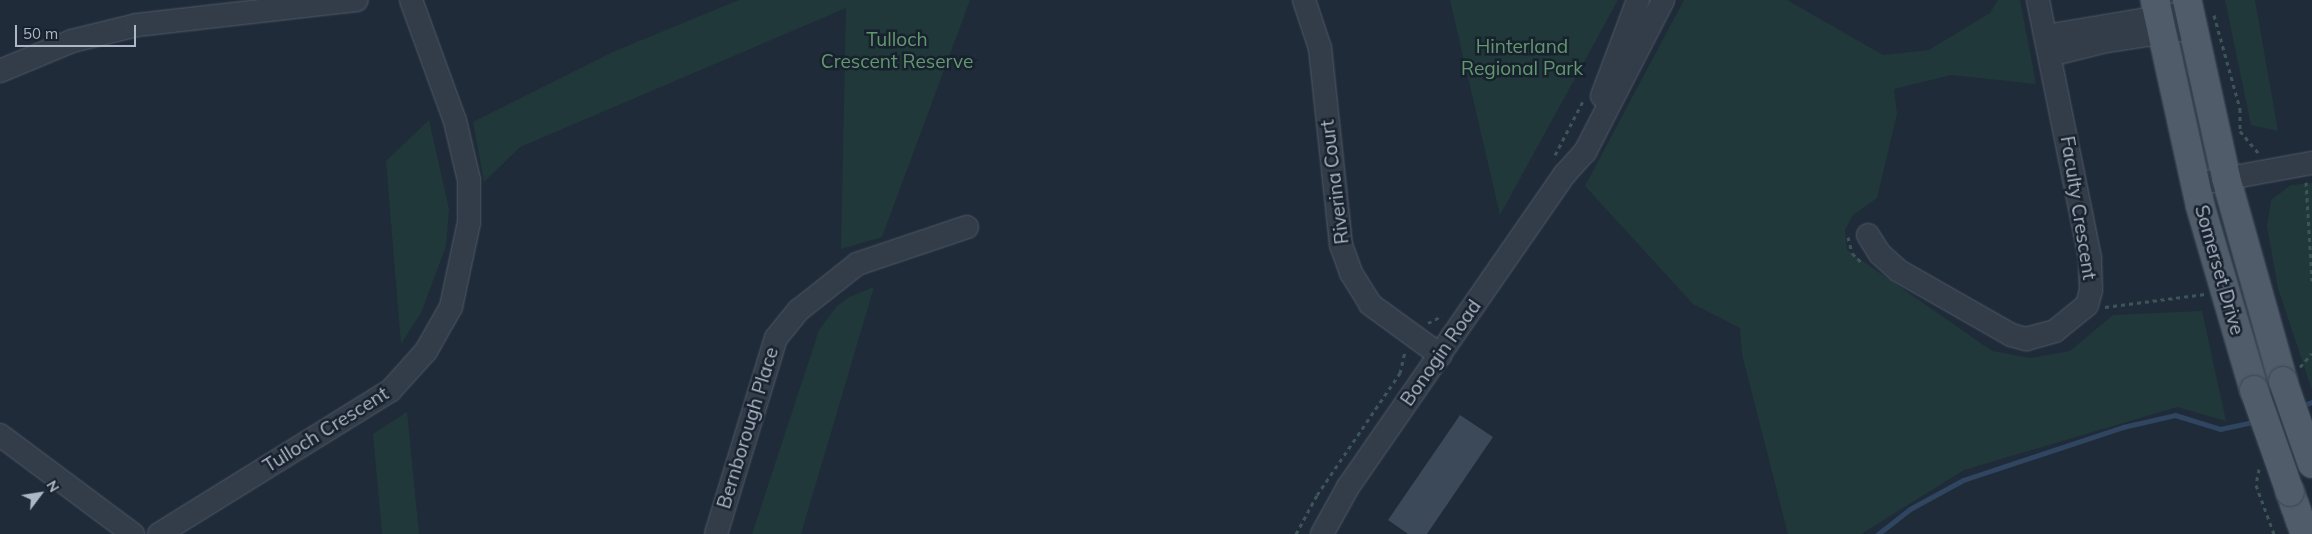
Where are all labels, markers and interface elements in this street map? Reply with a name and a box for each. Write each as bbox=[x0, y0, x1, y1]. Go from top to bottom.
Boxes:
scale bar bbox=[18, 15, 139, 47]
text: 50 m bbox=[23, 24, 58, 43]
park label: Tulloch Crescent Reserve bbox=[821, 29, 973, 73]
park label: Hinterland Regional Park bbox=[1461, 36, 1583, 80]
street label: Riverina Court bbox=[1316, 119, 1354, 245]
street label: Faculty Crescent bbox=[2055, 134, 2101, 282]
street label: Somerset Drive bbox=[2190, 203, 2248, 337]
street label: Bonogin Road bbox=[1396, 296, 1486, 410]
street label: Bernborough Place bbox=[713, 345, 783, 511]
street label: Tulloch Crescent bbox=[259, 382, 393, 478]
north arrow bbox=[15, 469, 65, 519]
text: N bbox=[42, 477, 63, 495]

